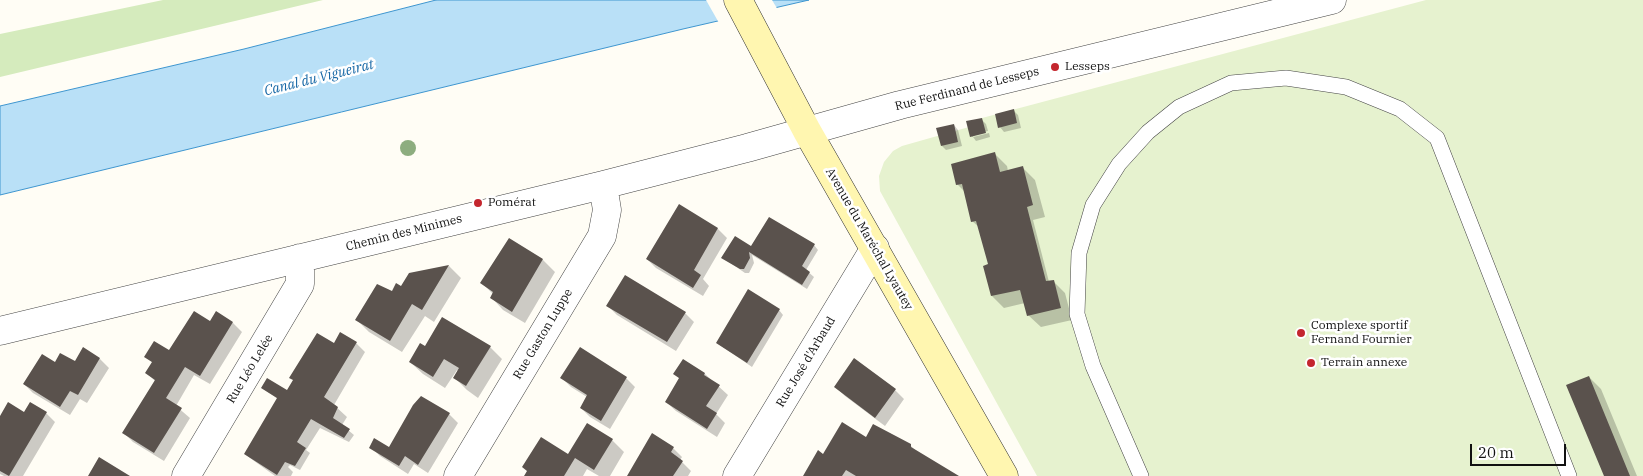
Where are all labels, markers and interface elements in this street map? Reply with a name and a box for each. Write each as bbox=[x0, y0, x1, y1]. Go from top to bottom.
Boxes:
water label: Canal du Vigueirat bbox=[262, 56, 376, 100]
place label: Lesseps bbox=[1065, 60, 1110, 74]
marker: Lesseps bbox=[1049, 61, 1061, 73]
street label: Rue Ferdinand de Lesseps bbox=[894, 64, 1040, 114]
street label: Avenue du Maréchal Lyautey bbox=[822, 165, 916, 313]
place label: Pomérat bbox=[488, 196, 536, 210]
marker: Pomérat bbox=[472, 197, 484, 209]
street label: Chemin des Minimes bbox=[344, 212, 464, 254]
street label: Rue Gaston Luppe bbox=[510, 286, 576, 382]
street label: Rue José d'Arbaud bbox=[773, 314, 839, 410]
place label: Complexe sportif Fernand Fournier bbox=[1311, 319, 1411, 347]
marker: Complexe sportif Fernand Fournier bbox=[1295, 327, 1307, 339]
street label: Rue Léo Lelée bbox=[224, 332, 276, 406]
place label: Terrain annexe bbox=[1321, 356, 1407, 370]
marker: Terrain annexe bbox=[1305, 357, 1317, 369]
scale bar bbox=[1473, 434, 1569, 466]
text: 20 m bbox=[1478, 443, 1514, 462]

